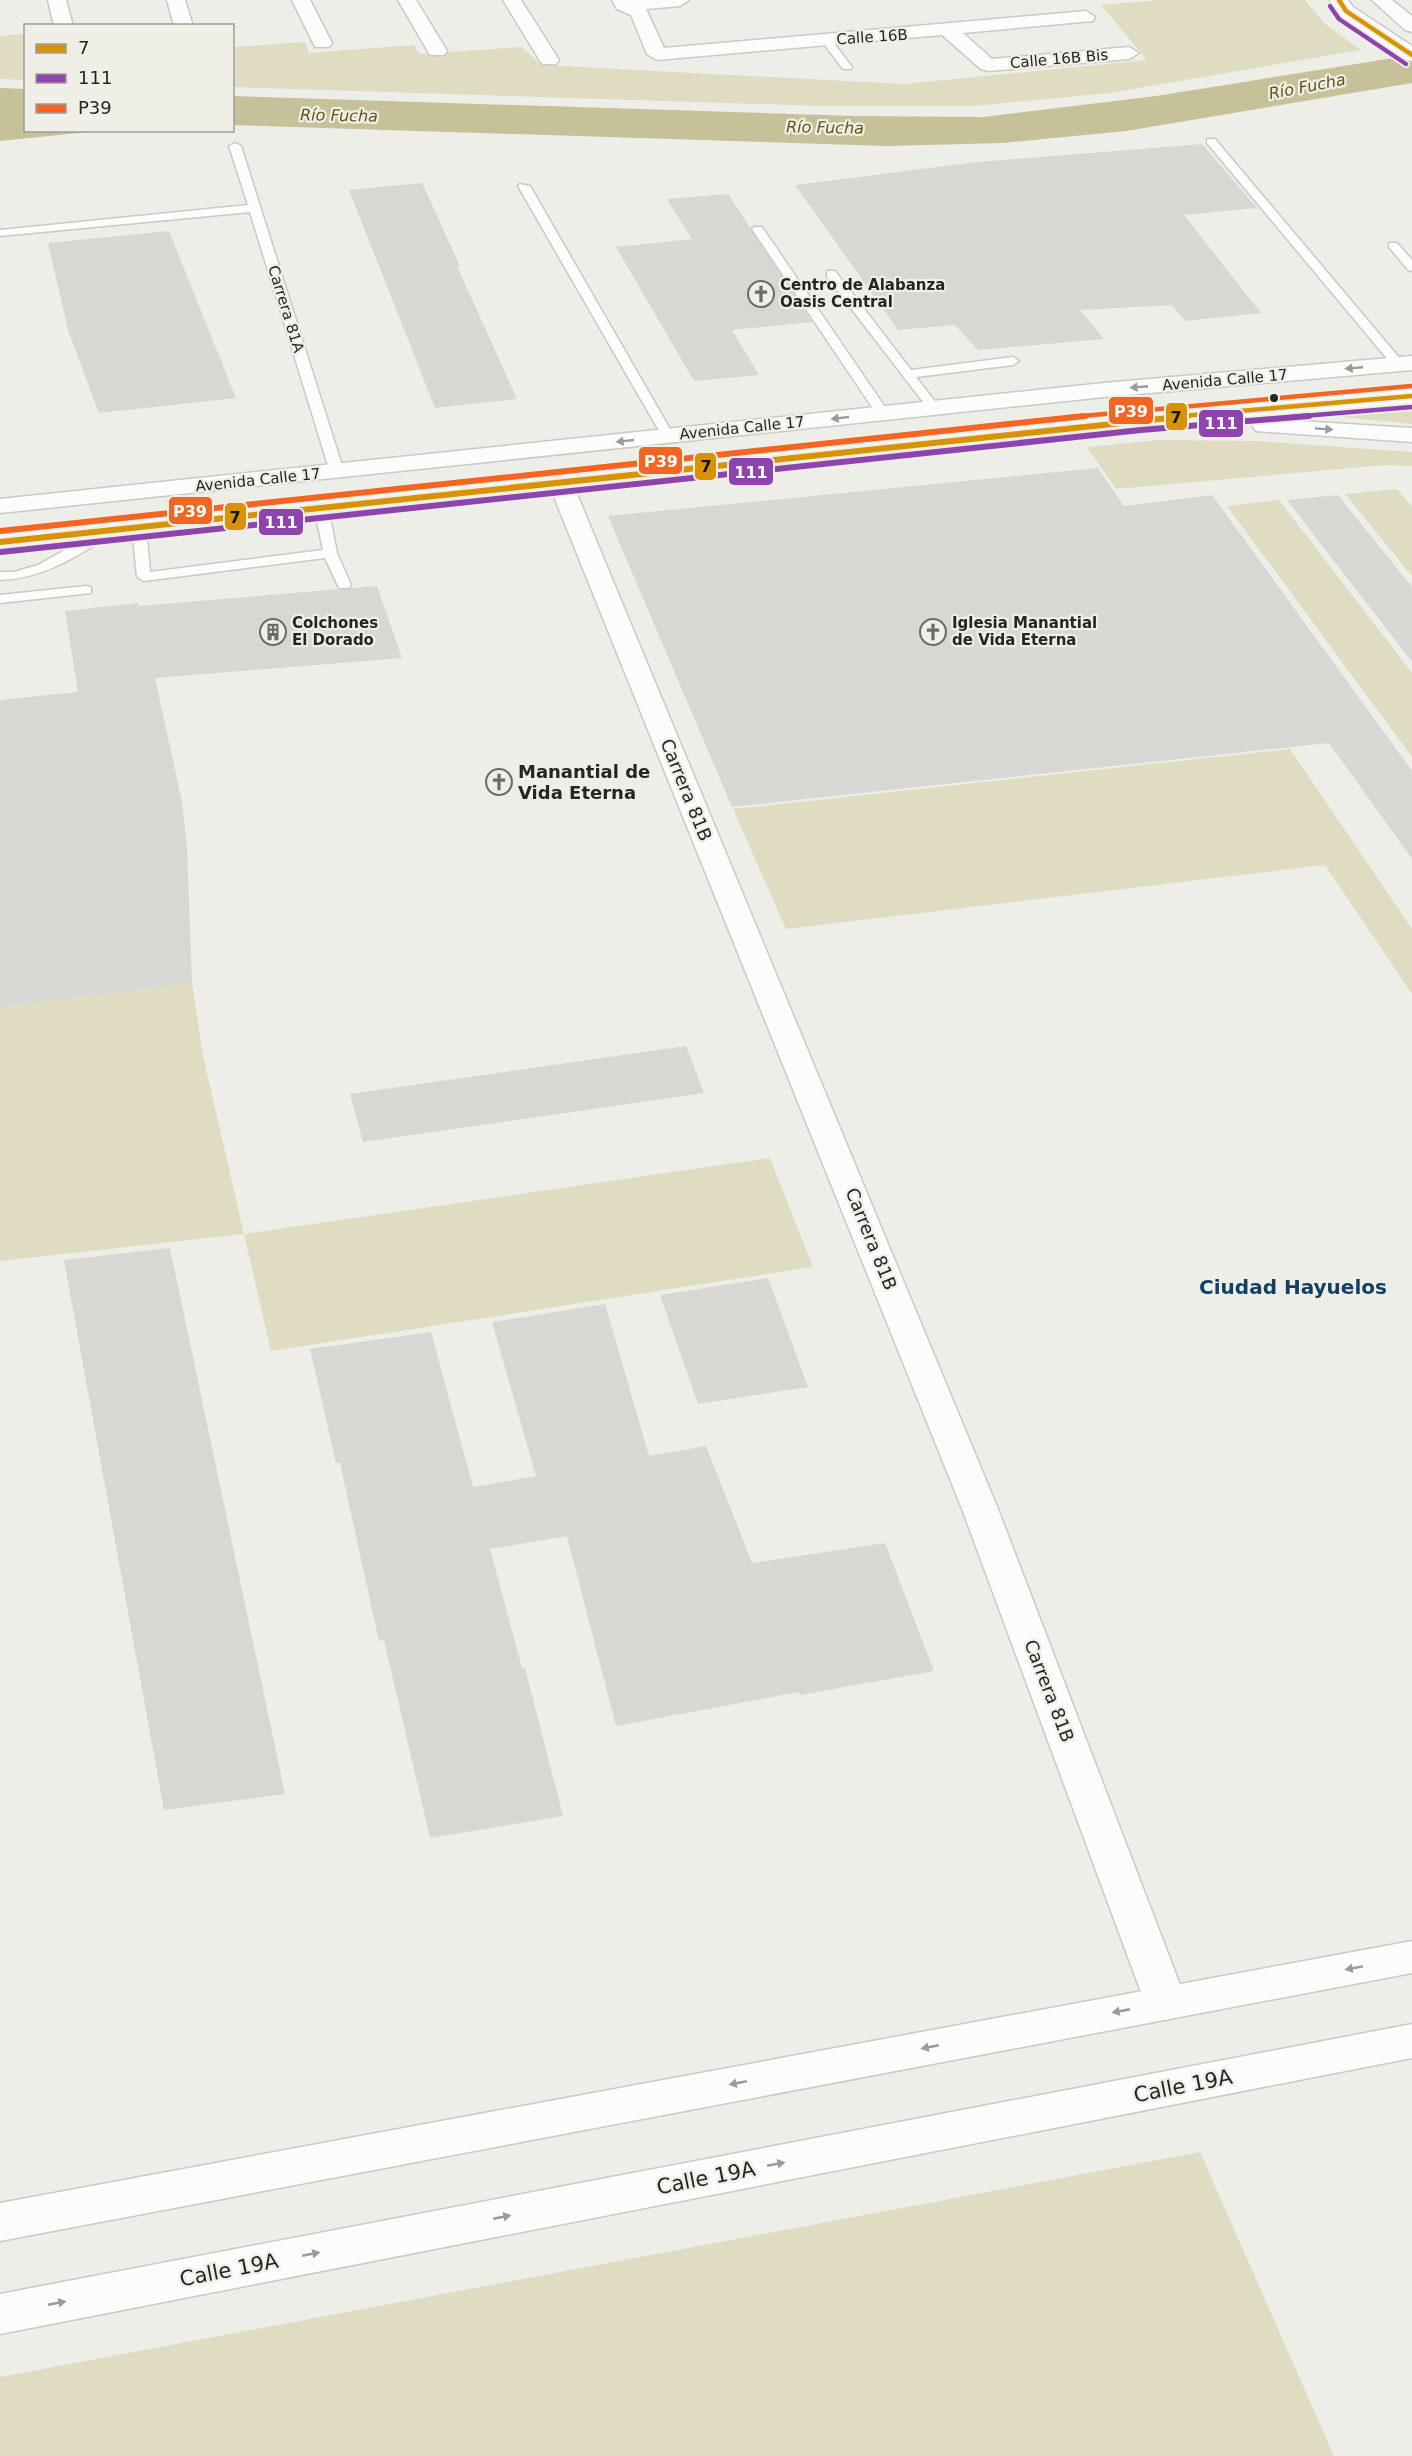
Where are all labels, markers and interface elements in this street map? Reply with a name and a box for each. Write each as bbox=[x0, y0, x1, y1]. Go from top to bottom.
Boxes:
legend bbox=[24, 24, 234, 132]
street label: Calle 16B bbox=[836, 26, 908, 48]
text: 7 bbox=[78, 37, 89, 58]
street label: Calle 16B Bis bbox=[1009, 46, 1109, 72]
text: 111 bbox=[78, 67, 112, 88]
water label: Río Fucha bbox=[1267, 70, 1347, 103]
text: P39 bbox=[78, 97, 112, 118]
water label: Río Fucha bbox=[300, 105, 378, 126]
water label: Río Fucha bbox=[786, 117, 864, 138]
street label: Carrera 81A bbox=[264, 263, 308, 355]
place label: Centro de Alabanza Oasis Central bbox=[780, 276, 945, 311]
church icon: Centro de Alabanza Oasis Central bbox=[746, 279, 776, 309]
one-way arrow bbox=[1344, 363, 1363, 373]
street label: Avenida Calle 17 bbox=[1162, 366, 1288, 394]
one-way arrow bbox=[1129, 382, 1148, 392]
unlabelled marker bbox=[1268, 392, 1280, 404]
line badge: P39 bbox=[1108, 396, 1154, 425]
text: P39 bbox=[1114, 402, 1148, 421]
line badge: 7 bbox=[1165, 402, 1188, 431]
text: 7 bbox=[1170, 408, 1182, 427]
line badge: 111 bbox=[1198, 409, 1244, 438]
street label: Avenida Calle 17 bbox=[679, 412, 805, 444]
one-way arrow bbox=[831, 413, 850, 422]
text: 111 bbox=[1204, 414, 1238, 433]
one-way arrow bbox=[1314, 424, 1333, 434]
one-way arrow bbox=[616, 436, 635, 446]
line badge: P39 bbox=[638, 446, 683, 475]
text: P39 bbox=[644, 452, 678, 471]
line badge: 7 bbox=[694, 452, 717, 481]
text: 7 bbox=[700, 457, 712, 476]
line badge: 111 bbox=[728, 457, 774, 486]
text: 111 bbox=[734, 463, 768, 482]
street label: Avenida Calle 17 bbox=[195, 464, 321, 496]
line badge: P39 bbox=[168, 496, 213, 525]
text: P39 bbox=[173, 502, 207, 521]
line badge: 7 bbox=[224, 502, 247, 531]
text: 7 bbox=[229, 508, 241, 527]
line badge: 111 bbox=[258, 508, 304, 536]
text: 111 bbox=[264, 513, 298, 532]
place label: Colchones El Dorado bbox=[292, 614, 378, 649]
place label: Iglesia Manantial de Vida Eterna bbox=[952, 614, 1097, 649]
building icon: Colchones El Dorado bbox=[258, 617, 288, 647]
church icon: Iglesia Manantial de Vida Eterna bbox=[918, 617, 948, 647]
street label: Carrera 81B bbox=[656, 736, 716, 844]
place label: Manantial de Vida Eterna bbox=[518, 761, 650, 803]
church icon: Manantial de Vida Eterna bbox=[484, 767, 514, 797]
street label: Carrera 81B bbox=[841, 1185, 901, 1293]
district label: Ciudad Hayuelos bbox=[1199, 1275, 1387, 1299]
street label: Carrera 81B bbox=[1020, 1637, 1079, 1745]
one-way arrow bbox=[1345, 1964, 1364, 1973]
one-way arrow bbox=[1112, 2007, 1131, 2016]
one-way arrow bbox=[920, 2043, 939, 2052]
street label: Calle 19A bbox=[1132, 2065, 1235, 2107]
one-way arrow bbox=[728, 2079, 747, 2088]
street label: Calle 19A bbox=[655, 2157, 758, 2199]
one-way arrow bbox=[767, 2159, 786, 2168]
one-way arrow bbox=[493, 2212, 512, 2221]
street label: Calle 19A bbox=[178, 2249, 281, 2291]
one-way arrow bbox=[301, 2249, 320, 2258]
one-way arrow bbox=[48, 2298, 67, 2307]

